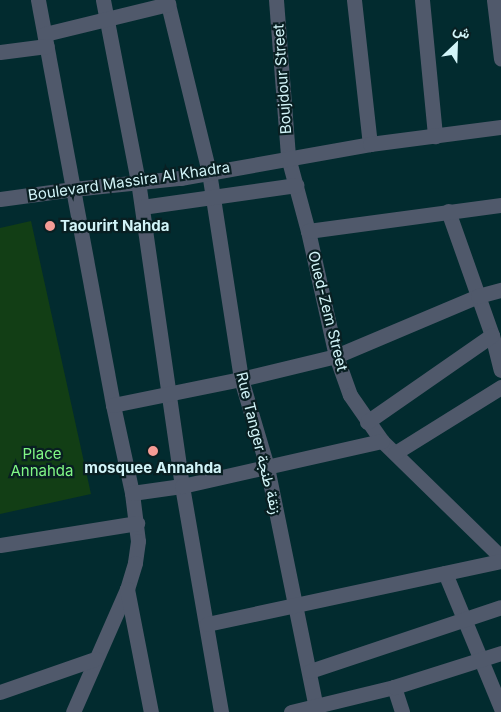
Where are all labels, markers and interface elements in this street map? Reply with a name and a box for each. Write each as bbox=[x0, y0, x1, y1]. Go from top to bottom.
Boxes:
north arrow bbox=[431, 20, 481, 70]
text: ش bbox=[451, 20, 473, 42]
street label: Boujdour Street bbox=[269, 23, 295, 135]
street label: Boulevard Massira Al Khadra bbox=[27, 158, 231, 204]
place label: Taourirt Nahda bbox=[60, 217, 170, 235]
marker: Taourirt Nahda bbox=[44, 220, 56, 232]
street label: Oued-Zem Street bbox=[304, 249, 352, 373]
street label: Rue Tanger زنقة طنجة bbox=[233, 370, 285, 516]
park label: Place Annahda bbox=[11, 444, 73, 479]
marker: mosquee Annahda bbox=[147, 445, 159, 457]
place label: mosquee Annahda bbox=[84, 459, 222, 477]

